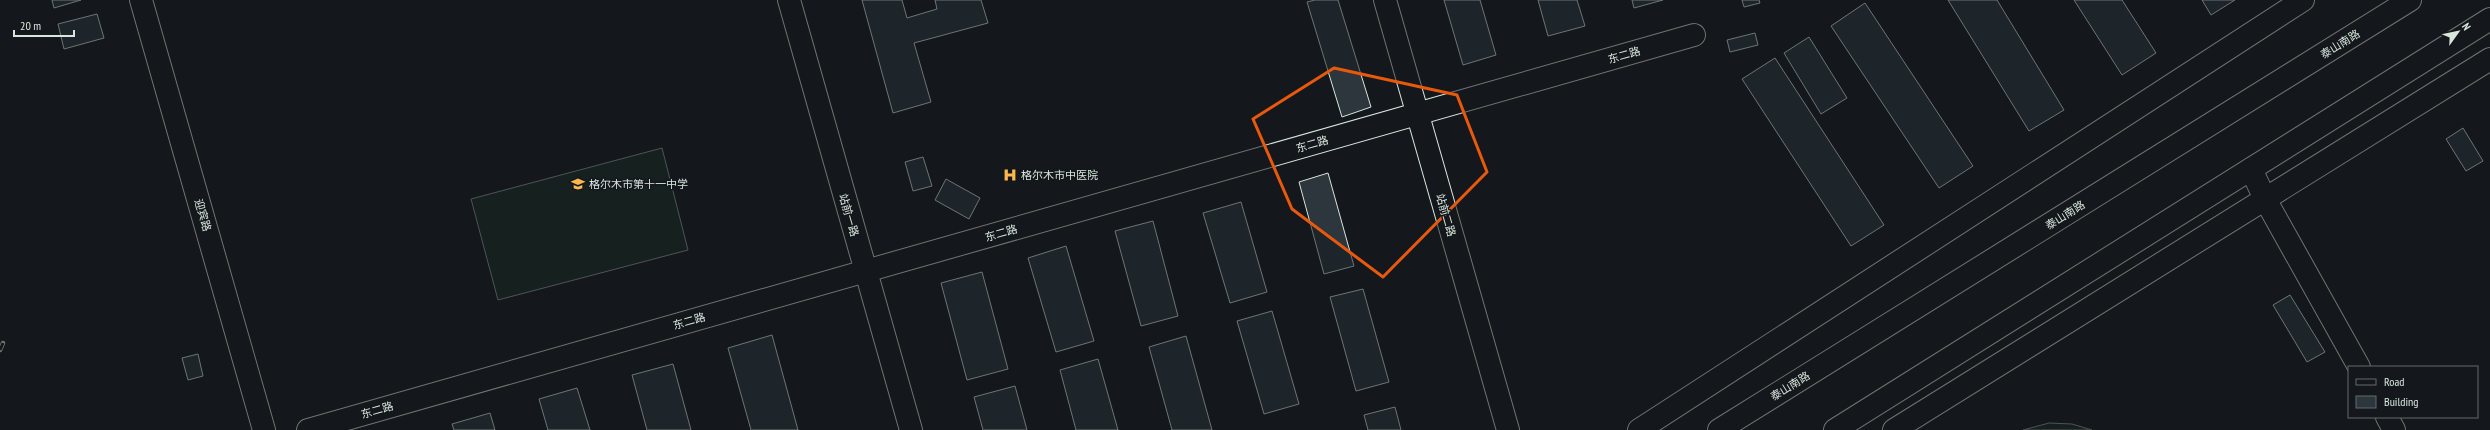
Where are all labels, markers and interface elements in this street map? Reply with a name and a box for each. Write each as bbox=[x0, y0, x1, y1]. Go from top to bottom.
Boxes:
scale bar bbox=[14, 12, 74, 38]
north arrow bbox=[2438, 12, 2478, 52]
text: 20 m bbox=[20, 18, 41, 33]
text: N bbox=[2459, 20, 2474, 33]
street label: 泰山南路 bbox=[2318, 26, 2362, 62]
street label: 东二路 bbox=[1606, 44, 1642, 66]
street label: 东二路 bbox=[1294, 133, 1330, 155]
hospital icon: 格尔木市中医院 bbox=[1002, 167, 1018, 183]
place label: 格尔木市中医院 bbox=[1021, 168, 1098, 182]
school or university icon: 格尔木市第十一中学 bbox=[570, 176, 586, 192]
place label: 格尔木市第十一中学 bbox=[589, 177, 688, 191]
street label: 站前一路 bbox=[836, 192, 862, 238]
street label: 站前二路 bbox=[1433, 192, 1459, 238]
street label: 迎宾路 bbox=[192, 197, 214, 233]
street label: 泰山南路 bbox=[2043, 197, 2087, 233]
street label: 东二路 bbox=[983, 222, 1019, 244]
street label: 东二路 bbox=[671, 310, 707, 332]
legend bbox=[2348, 366, 2478, 418]
street label: 泰山南路 bbox=[1768, 368, 1812, 404]
text: Road bbox=[2384, 374, 2404, 389]
text: Building bbox=[2384, 394, 2419, 409]
street label: 东二路 bbox=[359, 399, 395, 421]

